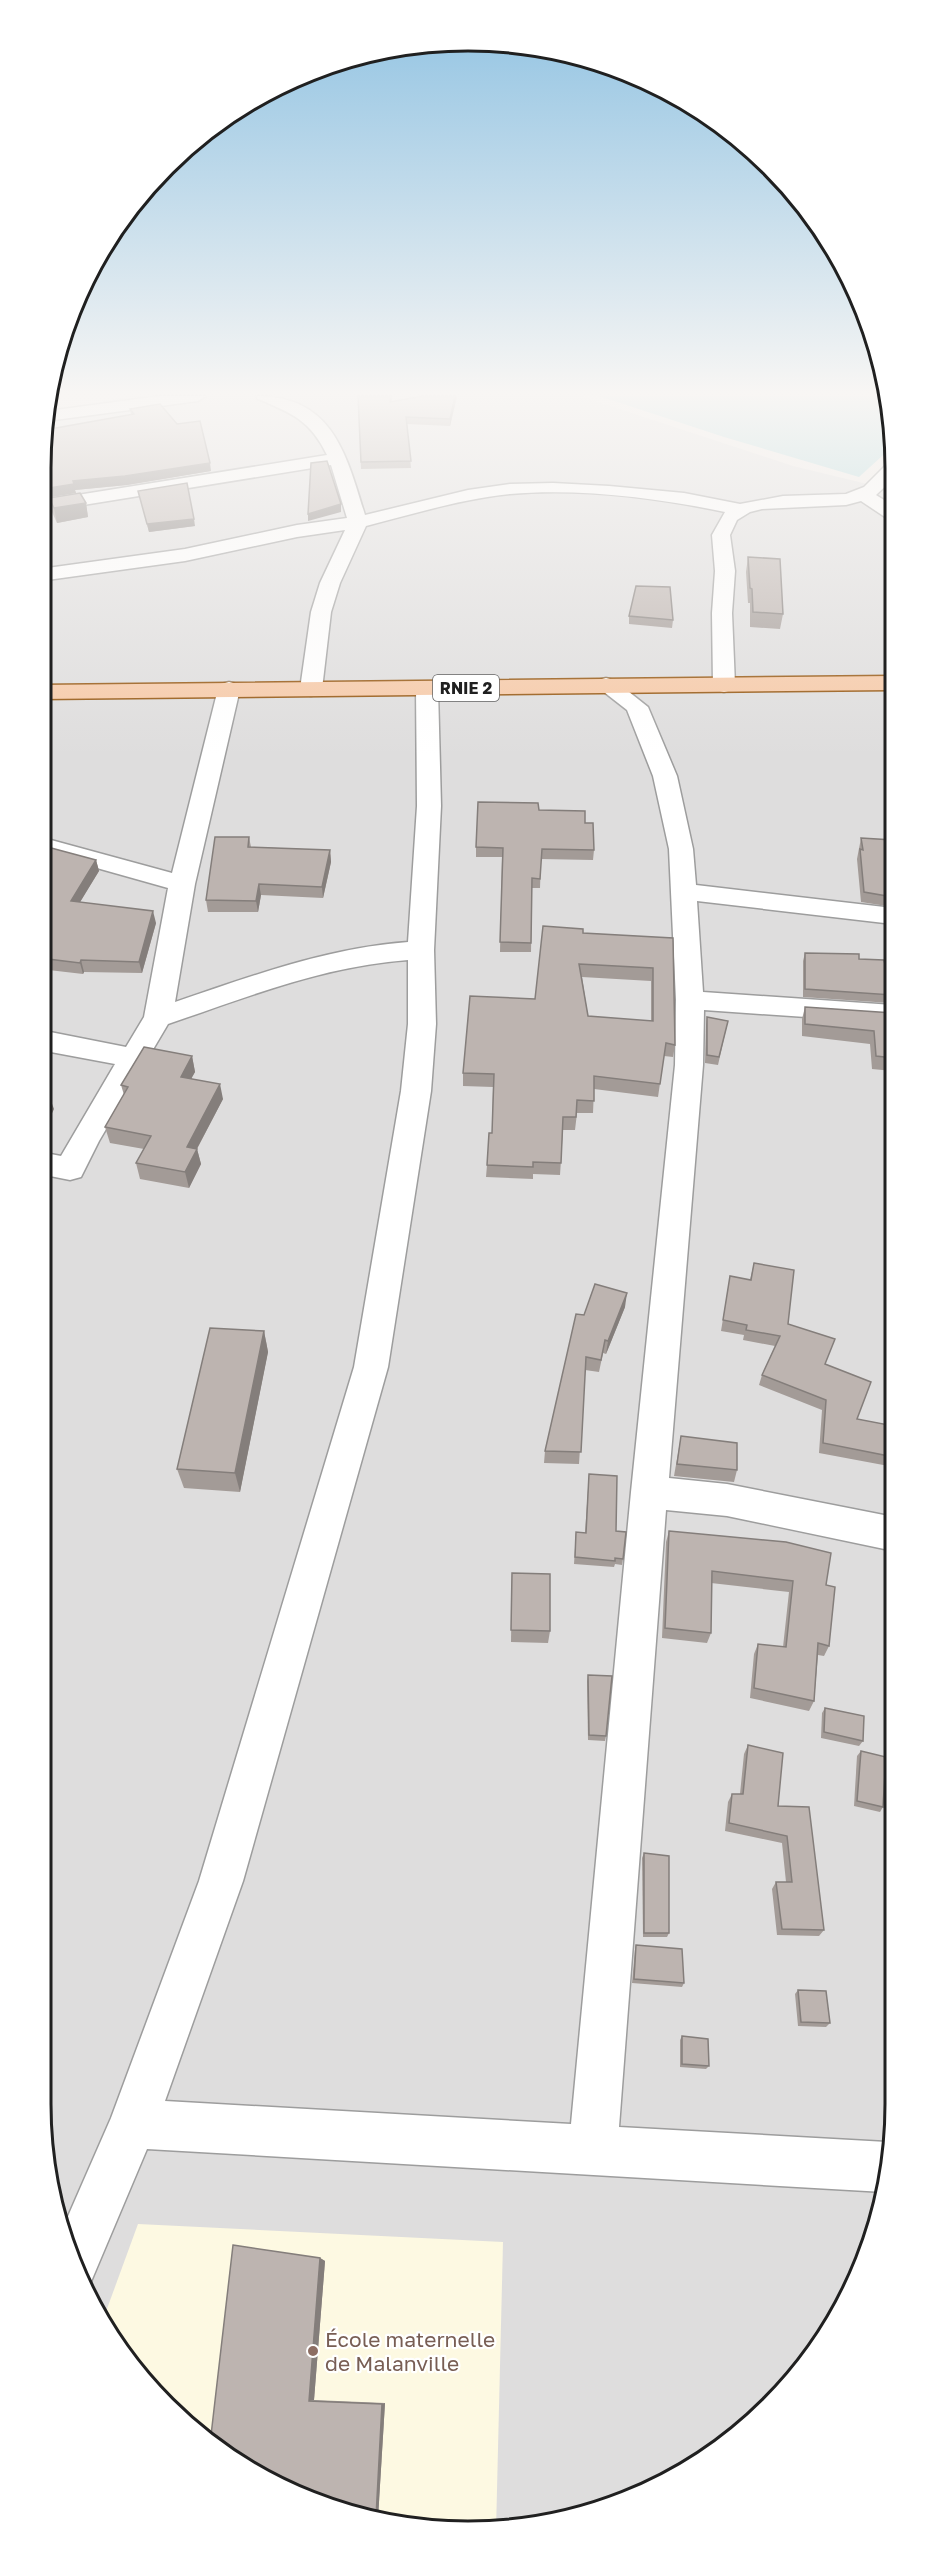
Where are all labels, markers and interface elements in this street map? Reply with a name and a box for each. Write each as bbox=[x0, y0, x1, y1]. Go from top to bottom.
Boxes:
road number: RNIE 2 bbox=[433, 675, 499, 701]
place label: École maternelle de Malanville bbox=[325, 2326, 495, 2376]
marker: École maternelle de Malanville bbox=[306, 2344, 320, 2358]

